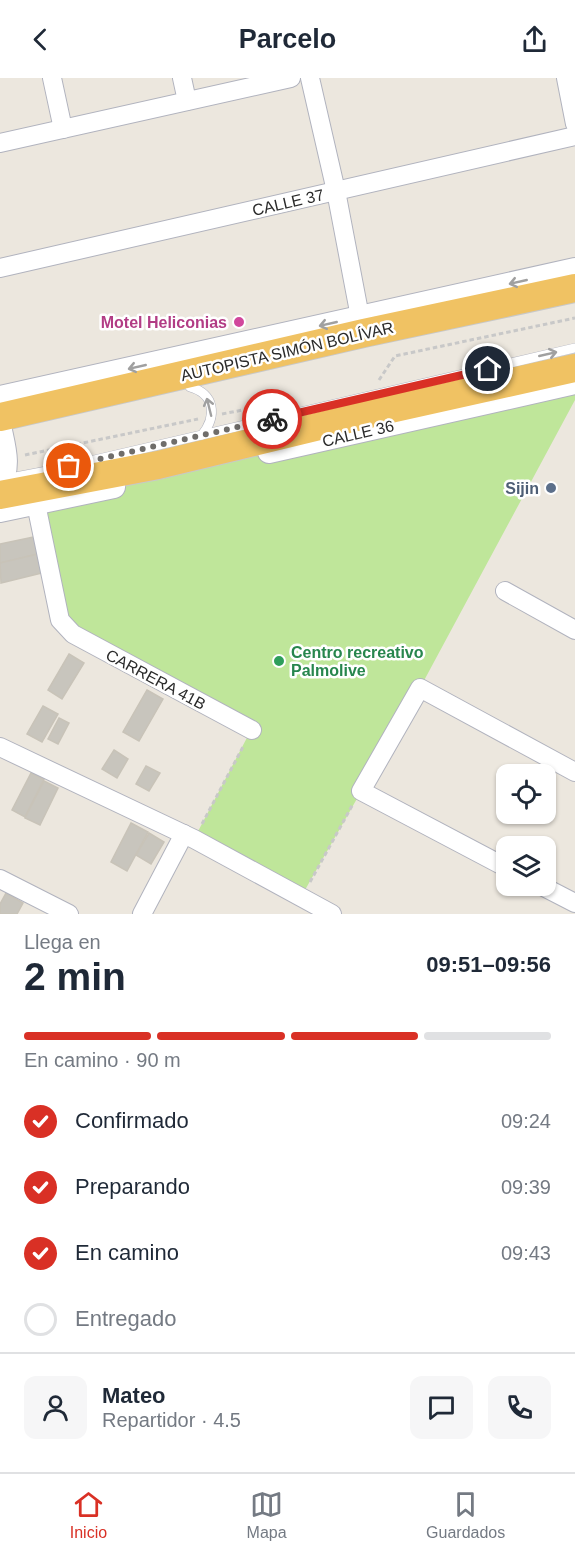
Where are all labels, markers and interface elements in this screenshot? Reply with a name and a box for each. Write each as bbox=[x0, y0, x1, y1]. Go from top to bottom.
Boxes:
icon: back bbox=[24, 23, 57, 56]
icon: share bbox=[518, 23, 551, 56]
text: Parcelo bbox=[239, 24, 336, 54]
street label: CALLE 37 bbox=[251, 186, 326, 219]
one-way arrow bbox=[509, 276, 528, 288]
place label: Motel Heliconias bbox=[101, 314, 227, 331]
marker: Motel Heliconias bbox=[232, 315, 246, 329]
street label: AUTOPISTA SIMÓN BOLÍVAR bbox=[179, 318, 395, 384]
one-way arrow bbox=[318, 319, 338, 330]
pin bbox=[462, 343, 513, 394]
one-way arrow bbox=[538, 348, 557, 360]
icon: home bbox=[471, 352, 504, 385]
one-way arrow bbox=[128, 361, 147, 373]
courier bbox=[242, 389, 302, 449]
one-way arrow bbox=[203, 398, 215, 417]
icon: bike bbox=[256, 403, 289, 436]
street label: CALLE 36 bbox=[321, 417, 396, 450]
pin bbox=[43, 440, 94, 491]
icon: bag bbox=[52, 449, 85, 482]
place label: Sijin bbox=[505, 480, 539, 497]
marker: Sijin bbox=[544, 481, 558, 495]
place label: Centro recreativo Palmolive bbox=[291, 644, 424, 679]
street label: CARRERA 41B bbox=[103, 646, 208, 713]
marker: Centro recreativo Palmolive bbox=[272, 654, 286, 668]
map controls bbox=[496, 764, 556, 896]
button: locate bbox=[496, 764, 556, 824]
button: layers bbox=[496, 836, 556, 896]
text: Llega en bbox=[24, 931, 101, 953]
text: 09:51–09:56 bbox=[426, 952, 551, 977]
text: 2 min bbox=[24, 955, 126, 998]
text: En camino · 90 m bbox=[24, 1049, 181, 1071]
icon: check bbox=[24, 1105, 57, 1138]
text: Confirmado bbox=[75, 1108, 189, 1133]
text: 09:24 bbox=[501, 1110, 551, 1132]
icon: check bbox=[24, 1171, 57, 1204]
text: Preparando bbox=[75, 1174, 190, 1199]
text: 09:39 bbox=[501, 1176, 551, 1198]
icon: check bbox=[24, 1237, 57, 1270]
text: En camino bbox=[75, 1240, 179, 1265]
text: 09:43 bbox=[501, 1242, 551, 1264]
text: Entregado bbox=[75, 1306, 177, 1331]
button: person bbox=[24, 1376, 87, 1439]
button: chat bbox=[410, 1376, 473, 1439]
button: phone bbox=[488, 1376, 551, 1439]
text: Mateo bbox=[102, 1383, 166, 1408]
text: Repartidor · 4.5 bbox=[102, 1409, 241, 1431]
tab: Inicio bbox=[70, 1488, 107, 1542]
tab: Mapa bbox=[247, 1488, 287, 1542]
tab: Guardados bbox=[426, 1488, 505, 1542]

